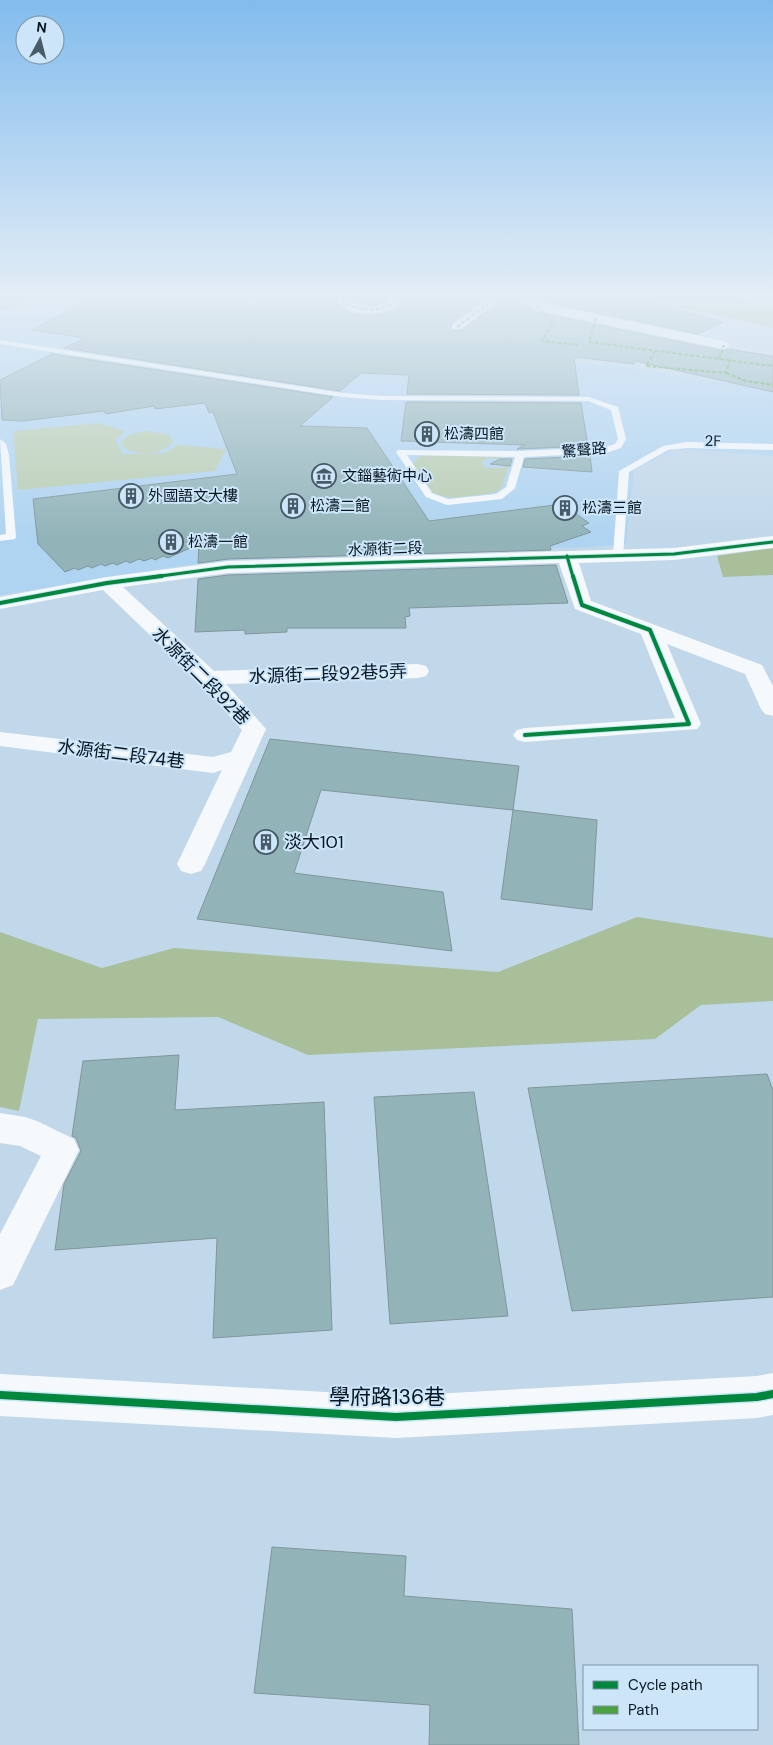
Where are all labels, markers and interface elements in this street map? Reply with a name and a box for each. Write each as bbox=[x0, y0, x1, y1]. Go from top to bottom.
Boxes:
north arrow bbox=[15, 15, 65, 65]
text: N bbox=[35, 18, 48, 37]
building icon: 松濤四館 bbox=[414, 421, 440, 447]
place label: 松濤四館 bbox=[444, 424, 504, 444]
street label: 2F bbox=[704, 431, 722, 451]
street label: 驚聲路 bbox=[561, 438, 607, 462]
museum icon: 文錙藝術中心 bbox=[311, 463, 337, 489]
place label: 文錙藝術中心 bbox=[342, 466, 432, 486]
building icon: 外國語文大樓 bbox=[118, 483, 144, 509]
place label: 外國語文大樓 bbox=[148, 486, 238, 506]
building icon: 松濤二館 bbox=[280, 493, 306, 519]
building icon: 松濤三館 bbox=[552, 495, 578, 521]
place label: 松濤二館 bbox=[310, 496, 370, 516]
place label: 松濤三館 bbox=[582, 498, 642, 518]
building icon: 松濤一館 bbox=[158, 529, 184, 555]
place label: 松濤一館 bbox=[188, 532, 248, 552]
street label: 水源街二段 bbox=[347, 538, 423, 560]
street label: 水源街二段92巷 bbox=[147, 622, 255, 730]
street label: 水源街二段92巷5弄 bbox=[248, 659, 408, 689]
street label: 水源街二段74巷 bbox=[56, 734, 186, 774]
building icon: 淡大101 bbox=[253, 829, 279, 855]
place label: 淡大101 bbox=[284, 830, 344, 854]
street label: 學府路136巷 bbox=[329, 1383, 445, 1411]
legend bbox=[583, 1665, 758, 1730]
text: Cycle path bbox=[628, 1675, 703, 1695]
text: Path bbox=[628, 1700, 659, 1720]

